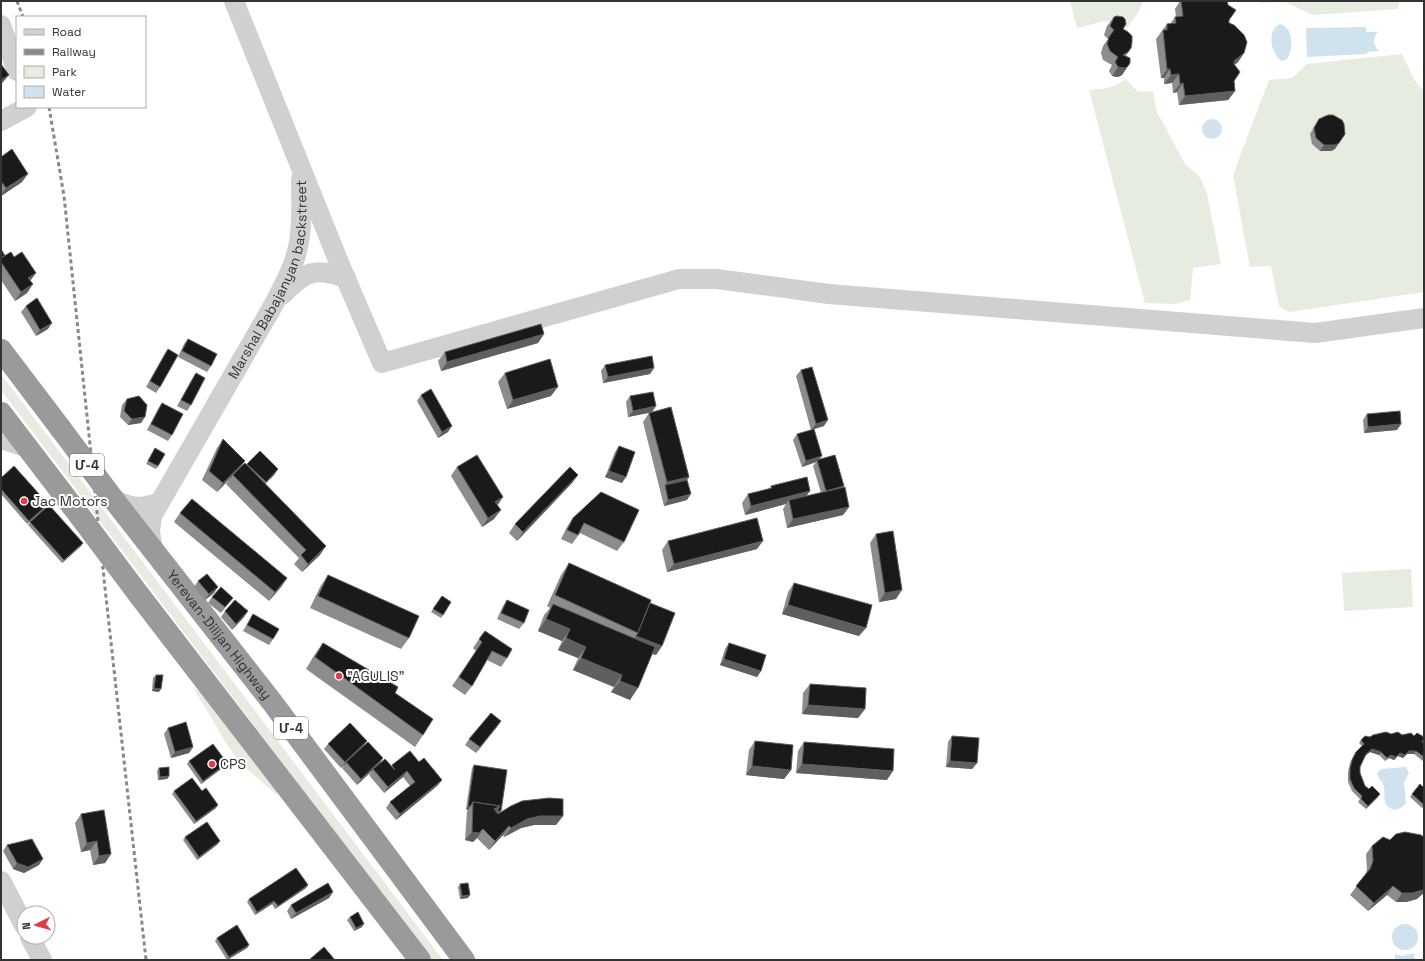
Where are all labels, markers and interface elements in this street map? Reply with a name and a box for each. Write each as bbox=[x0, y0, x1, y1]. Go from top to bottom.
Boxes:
legend bbox=[16, 16, 146, 108]
text: Road bbox=[52, 24, 81, 40]
text: Railway bbox=[52, 44, 96, 60]
text: Park bbox=[52, 64, 77, 80]
text: Water bbox=[52, 84, 86, 100]
street label: Marshal Babajanyan backstreet bbox=[224, 180, 310, 382]
road number: Մ-4 bbox=[70, 454, 104, 476]
place label: Jac Motors bbox=[32, 492, 108, 510]
marker: Jac Motors bbox=[19, 496, 29, 506]
street label: Yerevan-Dilijan Highway bbox=[163, 566, 276, 703]
place label: "AGULIS" bbox=[347, 667, 405, 685]
marker: "AGULIS" bbox=[334, 671, 344, 681]
road number: Մ-4 bbox=[274, 717, 308, 739]
place label: CPS bbox=[220, 755, 246, 773]
marker: CPS bbox=[207, 759, 217, 769]
north arrow bbox=[16, 905, 56, 945]
text: N bbox=[19, 922, 33, 930]

